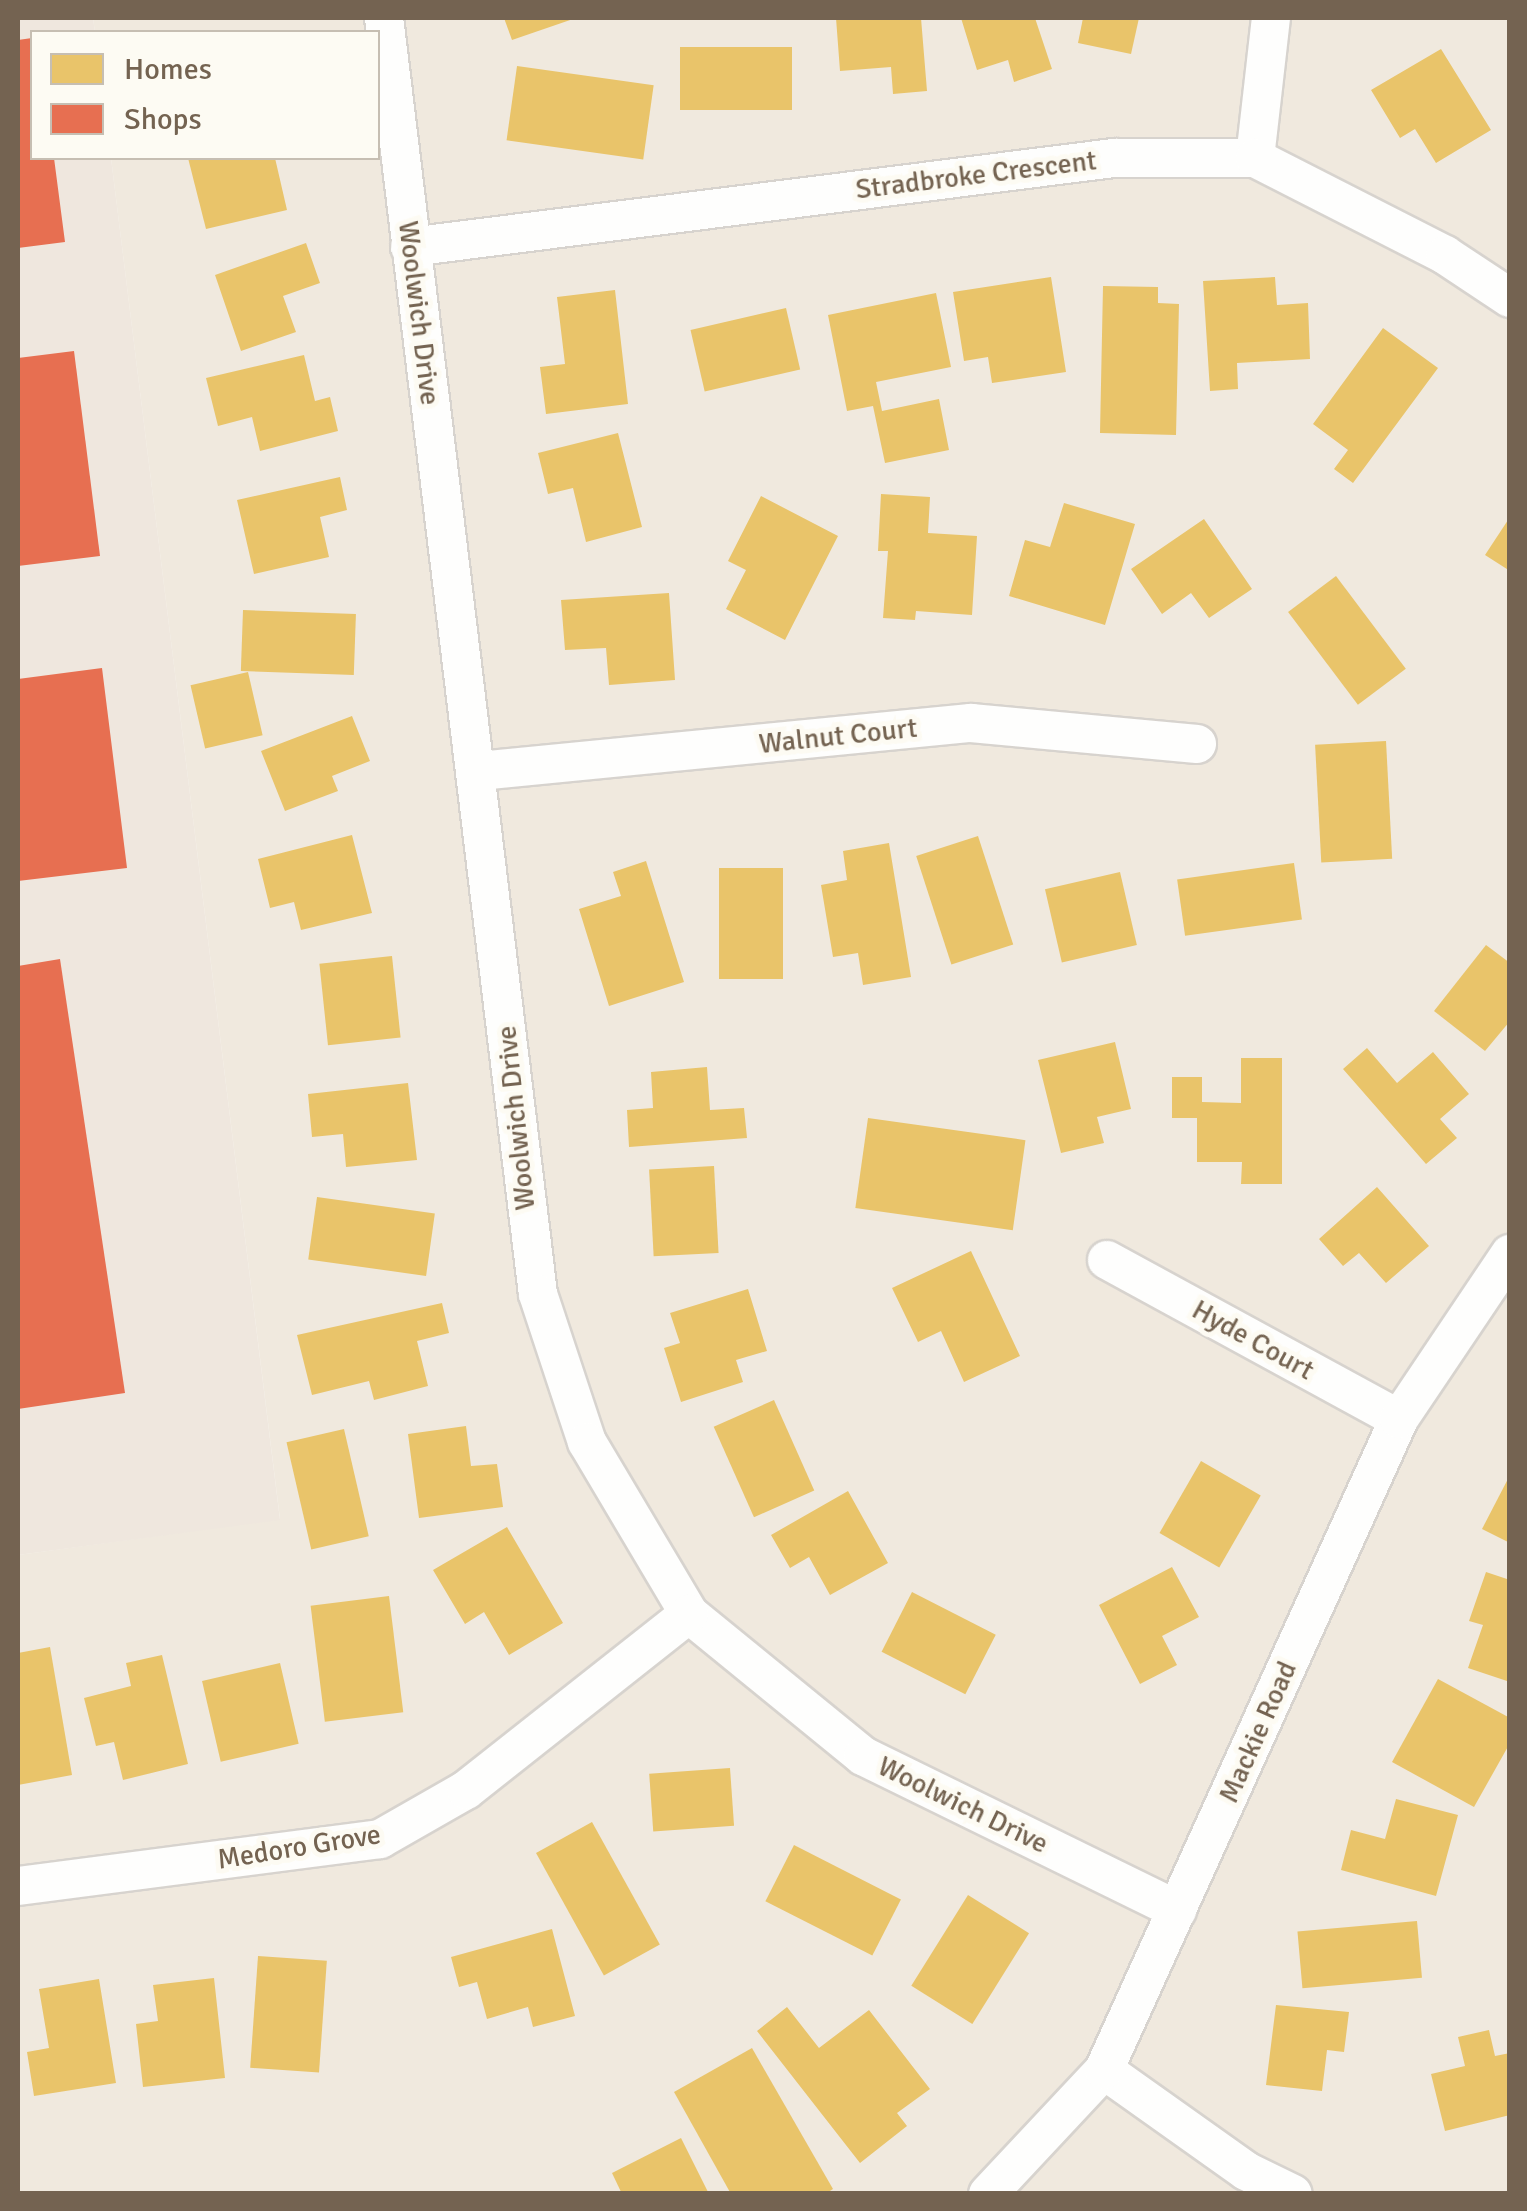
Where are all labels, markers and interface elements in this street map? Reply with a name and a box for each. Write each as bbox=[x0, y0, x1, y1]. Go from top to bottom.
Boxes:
legend bbox=[30, 30, 380, 160]
text: Homes bbox=[124, 51, 212, 88]
text: Shops bbox=[124, 101, 202, 138]
street label: Stradbroke Crescent bbox=[854, 144, 1098, 206]
street label: Woolwich Drive bbox=[391, 219, 447, 407]
street label: Walnut Court bbox=[757, 711, 919, 761]
street label: Woolwich Drive bbox=[490, 1024, 542, 1212]
street label: Hyde Court bbox=[1186, 1293, 1320, 1387]
street label: Mackie Road bbox=[1212, 1656, 1304, 1808]
street label: Woolwich Drive bbox=[872, 1749, 1054, 1861]
street label: Medoro Grove bbox=[215, 1818, 383, 1876]

